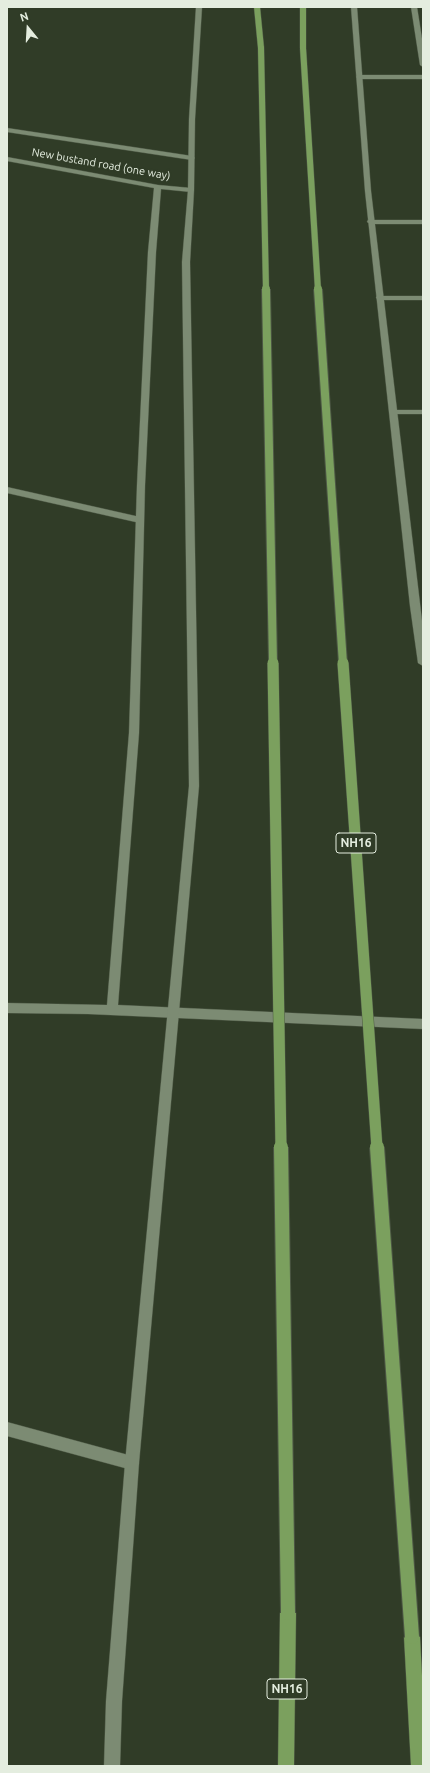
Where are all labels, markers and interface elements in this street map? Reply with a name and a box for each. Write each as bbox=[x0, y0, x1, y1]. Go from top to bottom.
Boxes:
north arrow bbox=[8, 8, 48, 48]
text: N bbox=[19, 10, 30, 24]
street label: New bustand road (one way) bbox=[31, 145, 171, 183]
road number: NH16 bbox=[336, 833, 376, 853]
road number: NH16 bbox=[267, 1679, 307, 1699]

